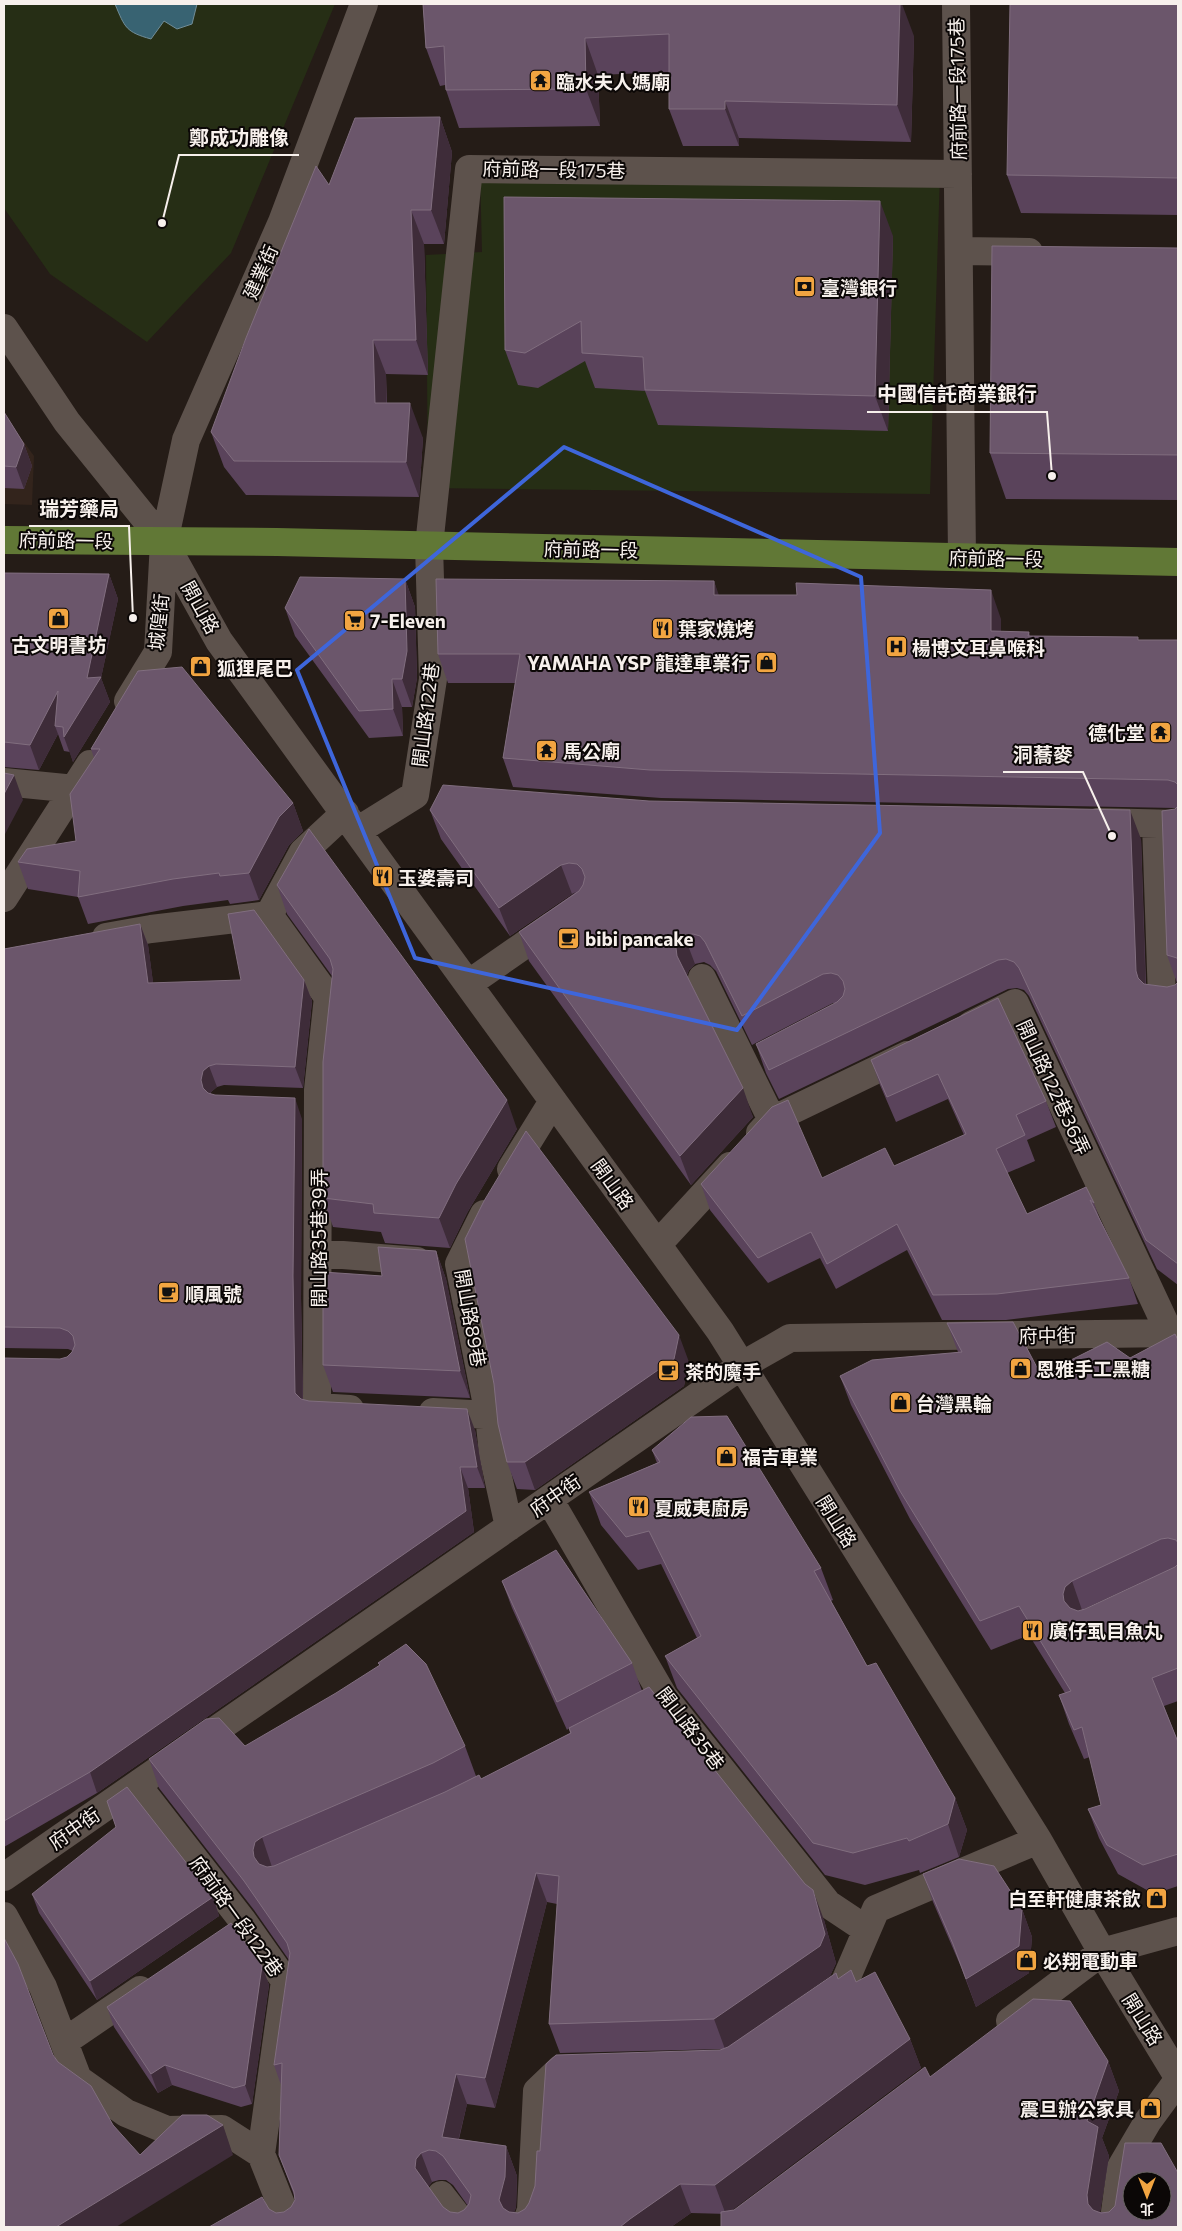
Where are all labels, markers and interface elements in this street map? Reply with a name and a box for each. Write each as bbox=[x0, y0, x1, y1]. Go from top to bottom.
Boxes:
street label: 府前路一段175巷 bbox=[944, 17, 970, 161]
temple icon: 臨水夫人媽廟 bbox=[528, 69, 552, 93]
place label: 臨水夫人媽廟 bbox=[556, 70, 670, 93]
callout: 鄭成功雕像 bbox=[179, 120, 299, 155]
text: 鄭成功雕像 bbox=[189, 125, 289, 149]
street label: 府前路一段175巷 bbox=[482, 156, 626, 182]
street label: 建業街 bbox=[238, 241, 282, 303]
bank icon: 臺灣銀行 bbox=[793, 275, 817, 299]
place label: 臺灣銀行 bbox=[821, 276, 897, 299]
callout: 中國信託商業銀行 bbox=[867, 377, 1047, 412]
text: 中國信託商業銀行 bbox=[877, 381, 1037, 405]
callout: 瑞芳藥局 bbox=[29, 491, 129, 526]
text: 瑞芳藥局 bbox=[39, 496, 119, 520]
street label: 府前路一段 bbox=[18, 528, 114, 552]
street label: 府前路一段 bbox=[543, 537, 639, 561]
street label: 府前路一段 bbox=[948, 546, 1044, 570]
street label: 開山路 bbox=[177, 576, 225, 638]
street label: 城隍街 bbox=[144, 592, 172, 652]
shop icon: 古文明書坊 bbox=[47, 606, 71, 630]
supermarket icon: 7-Eleven bbox=[342, 608, 366, 632]
place label: 7-Eleven bbox=[370, 609, 446, 632]
restaurant icon: 葉家燒烤 bbox=[650, 616, 674, 640]
place label: 葉家燒烤 bbox=[678, 617, 754, 640]
place label: 古文明書坊 bbox=[11, 633, 107, 656]
hospital icon: 楊博文耳鼻喉科 bbox=[884, 635, 908, 659]
place label: 楊博文耳鼻喉科 bbox=[912, 636, 1045, 659]
shop icon: YAMAHA YSP 龍達車業行 bbox=[754, 650, 778, 674]
place label: YAMAHA YSP 龍達車業行 bbox=[527, 651, 750, 674]
shop icon: 狐狸尾巴 bbox=[189, 655, 213, 679]
place label: 狐狸尾巴 bbox=[217, 656, 293, 679]
street label: 開山路122巷 bbox=[407, 661, 443, 769]
temple icon: 德化堂 bbox=[1149, 720, 1173, 744]
place label: 德化堂 bbox=[1088, 721, 1145, 744]
callout: 洞蕎麥 bbox=[1003, 737, 1083, 772]
temple icon: 馬公廟 bbox=[535, 738, 559, 762]
place label: 馬公廟 bbox=[563, 739, 620, 762]
text: 洞蕎麥 bbox=[1013, 742, 1073, 766]
restaurant icon: 玉婆壽司 bbox=[370, 865, 394, 889]
place label: 玉婆壽司 bbox=[398, 866, 474, 889]
cafe icon: bibi pancake bbox=[557, 926, 581, 950]
place label: bibi pancake bbox=[585, 927, 694, 950]
street label: 開山路122巷36弄 bbox=[1013, 1016, 1095, 1158]
street label: 開山路 bbox=[587, 1154, 639, 1214]
street label: 開山路35巷39弄 bbox=[307, 1168, 330, 1308]
street label: 開山路89巷 bbox=[451, 1267, 491, 1369]
cafe icon: 順風號 bbox=[157, 1281, 181, 1305]
place label: 順風號 bbox=[185, 1282, 242, 1305]
street label: 府中街 bbox=[1018, 1323, 1076, 1347]
shop icon: 恩雅手工黑糖 bbox=[1008, 1356, 1032, 1380]
place label: 恩雅手工黑糖 bbox=[1036, 1357, 1150, 1380]
cafe icon: 茶的魔手 bbox=[657, 1359, 681, 1383]
place label: 茶的魔手 bbox=[685, 1360, 761, 1383]
shop icon: 台灣黑輪 bbox=[888, 1391, 912, 1415]
place label: 台灣黑輪 bbox=[916, 1392, 992, 1415]
shop icon: 福吉車業 bbox=[714, 1444, 738, 1468]
place label: 福吉車業 bbox=[742, 1445, 818, 1468]
street label: 府中街 bbox=[525, 1469, 585, 1521]
street label: 開山路 bbox=[812, 1491, 862, 1551]
restaurant icon: 夏威夷廚房 bbox=[626, 1495, 650, 1519]
place label: 夏威夷廚房 bbox=[654, 1496, 749, 1519]
restaurant icon: 廣仔虱目魚丸 bbox=[1021, 1618, 1045, 1642]
place label: 廣仔虱目魚丸 bbox=[1049, 1619, 1163, 1642]
street label: 開山路35巷 bbox=[652, 1682, 730, 1774]
street label: 府中街 bbox=[44, 1802, 104, 1854]
street label: 府前路一段122巷 bbox=[186, 1851, 288, 1981]
shop icon: 白至軒健康茶飲 bbox=[1145, 1886, 1169, 1910]
place label: 白至軒健康茶飲 bbox=[1008, 1887, 1141, 1910]
shop icon: 必翔電動車 bbox=[1015, 1948, 1039, 1972]
place label: 必翔電動車 bbox=[1043, 1949, 1138, 1972]
street label: 開山路 bbox=[1118, 1989, 1168, 2049]
shop icon: 震旦辦公家具 bbox=[1138, 2096, 1162, 2120]
place label: 震旦辦公家具 bbox=[1020, 2097, 1134, 2120]
north arrow bbox=[1122, 2171, 1172, 2221]
text: 北 bbox=[1140, 2201, 1154, 2218]

